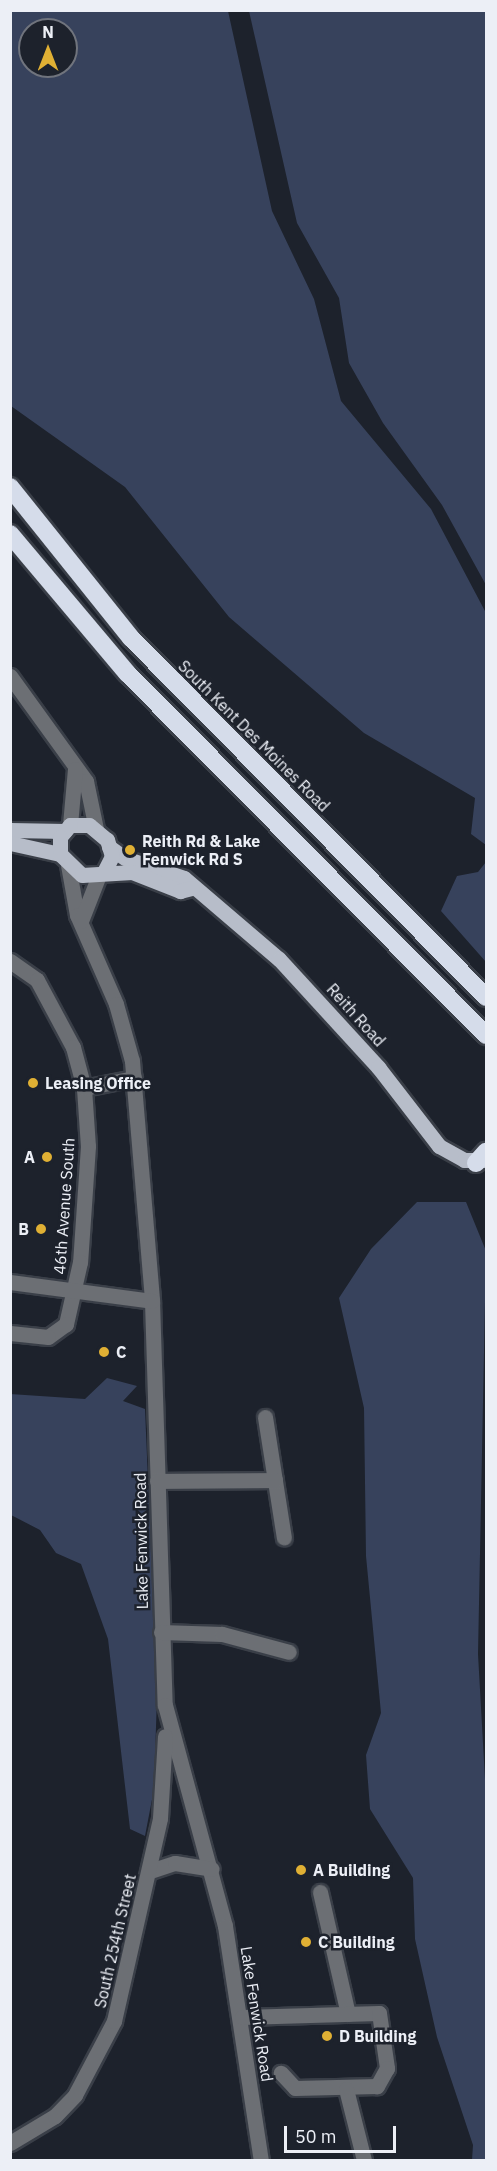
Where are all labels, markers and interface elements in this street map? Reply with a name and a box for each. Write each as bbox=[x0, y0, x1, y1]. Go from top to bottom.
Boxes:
north arrow bbox=[18, 18, 78, 78]
text: N bbox=[42, 22, 54, 42]
street label: South Kent Des Moines Road bbox=[174, 656, 334, 816]
place label: Reith Rd & Lake Fenwick Rd S bbox=[142, 831, 260, 869]
marker: Reith Rd & Lake Fenwick Rd S bbox=[123, 843, 137, 857]
street label: Reith Road bbox=[323, 980, 389, 1050]
place label: Leasing Office bbox=[45, 1073, 151, 1093]
marker: Leasing Office bbox=[26, 1076, 40, 1090]
street label: 46th Avenue South bbox=[50, 1137, 78, 1275]
place label: A bbox=[24, 1147, 35, 1167]
marker: A bbox=[40, 1150, 54, 1164]
place label: B bbox=[18, 1219, 29, 1239]
marker: B bbox=[34, 1222, 48, 1236]
place label: C bbox=[116, 1342, 126, 1362]
marker: C bbox=[97, 1345, 111, 1359]
street label: Lake Fenwick Road bbox=[130, 1472, 152, 1610]
place label: A Building bbox=[313, 1860, 390, 1880]
marker: A Building bbox=[294, 1863, 308, 1877]
street label: South 254th Street bbox=[90, 1872, 140, 2010]
place label: C Building bbox=[318, 1932, 394, 1952]
marker: C Building bbox=[299, 1935, 313, 1949]
street label: Lake Fenwick Road bbox=[237, 1945, 277, 2083]
place label: D Building bbox=[339, 2026, 416, 2046]
marker: D Building bbox=[320, 2029, 334, 2043]
scale bar bbox=[287, 2114, 400, 2152]
text: 50 m bbox=[295, 2125, 337, 2148]

